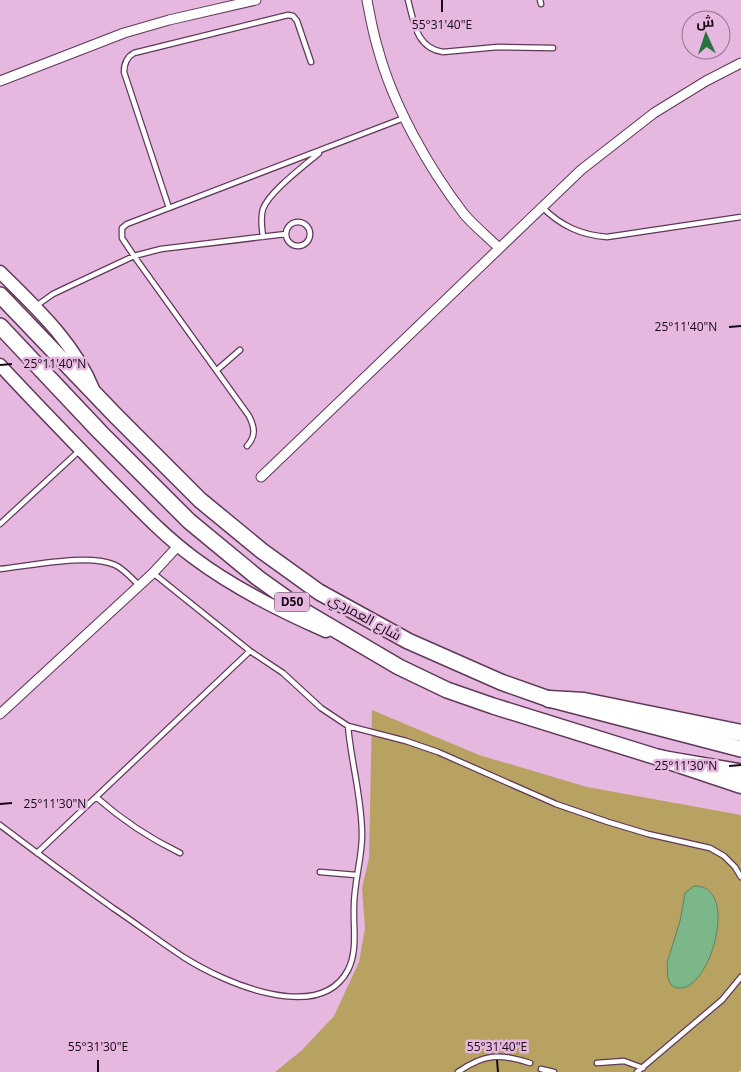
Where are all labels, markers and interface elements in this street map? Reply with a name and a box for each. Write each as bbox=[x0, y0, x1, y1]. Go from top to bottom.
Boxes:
north arrow bbox=[681, 10, 731, 60]
text: ش bbox=[696, 12, 715, 31]
text: 55°31'40"E bbox=[412, 16, 472, 33]
text: 25°11'40"N bbox=[655, 318, 717, 335]
text: 25°11'40"N bbox=[24, 355, 86, 372]
street label: شارع العمردي bbox=[324, 589, 405, 647]
road number: D50 bbox=[274, 592, 310, 612]
text: 25°11'30"N bbox=[655, 757, 717, 774]
text: 25°11'30"N bbox=[24, 795, 86, 812]
text: 55°31'30"E bbox=[68, 1038, 128, 1055]
text: 55°31'40"E bbox=[467, 1038, 527, 1055]

